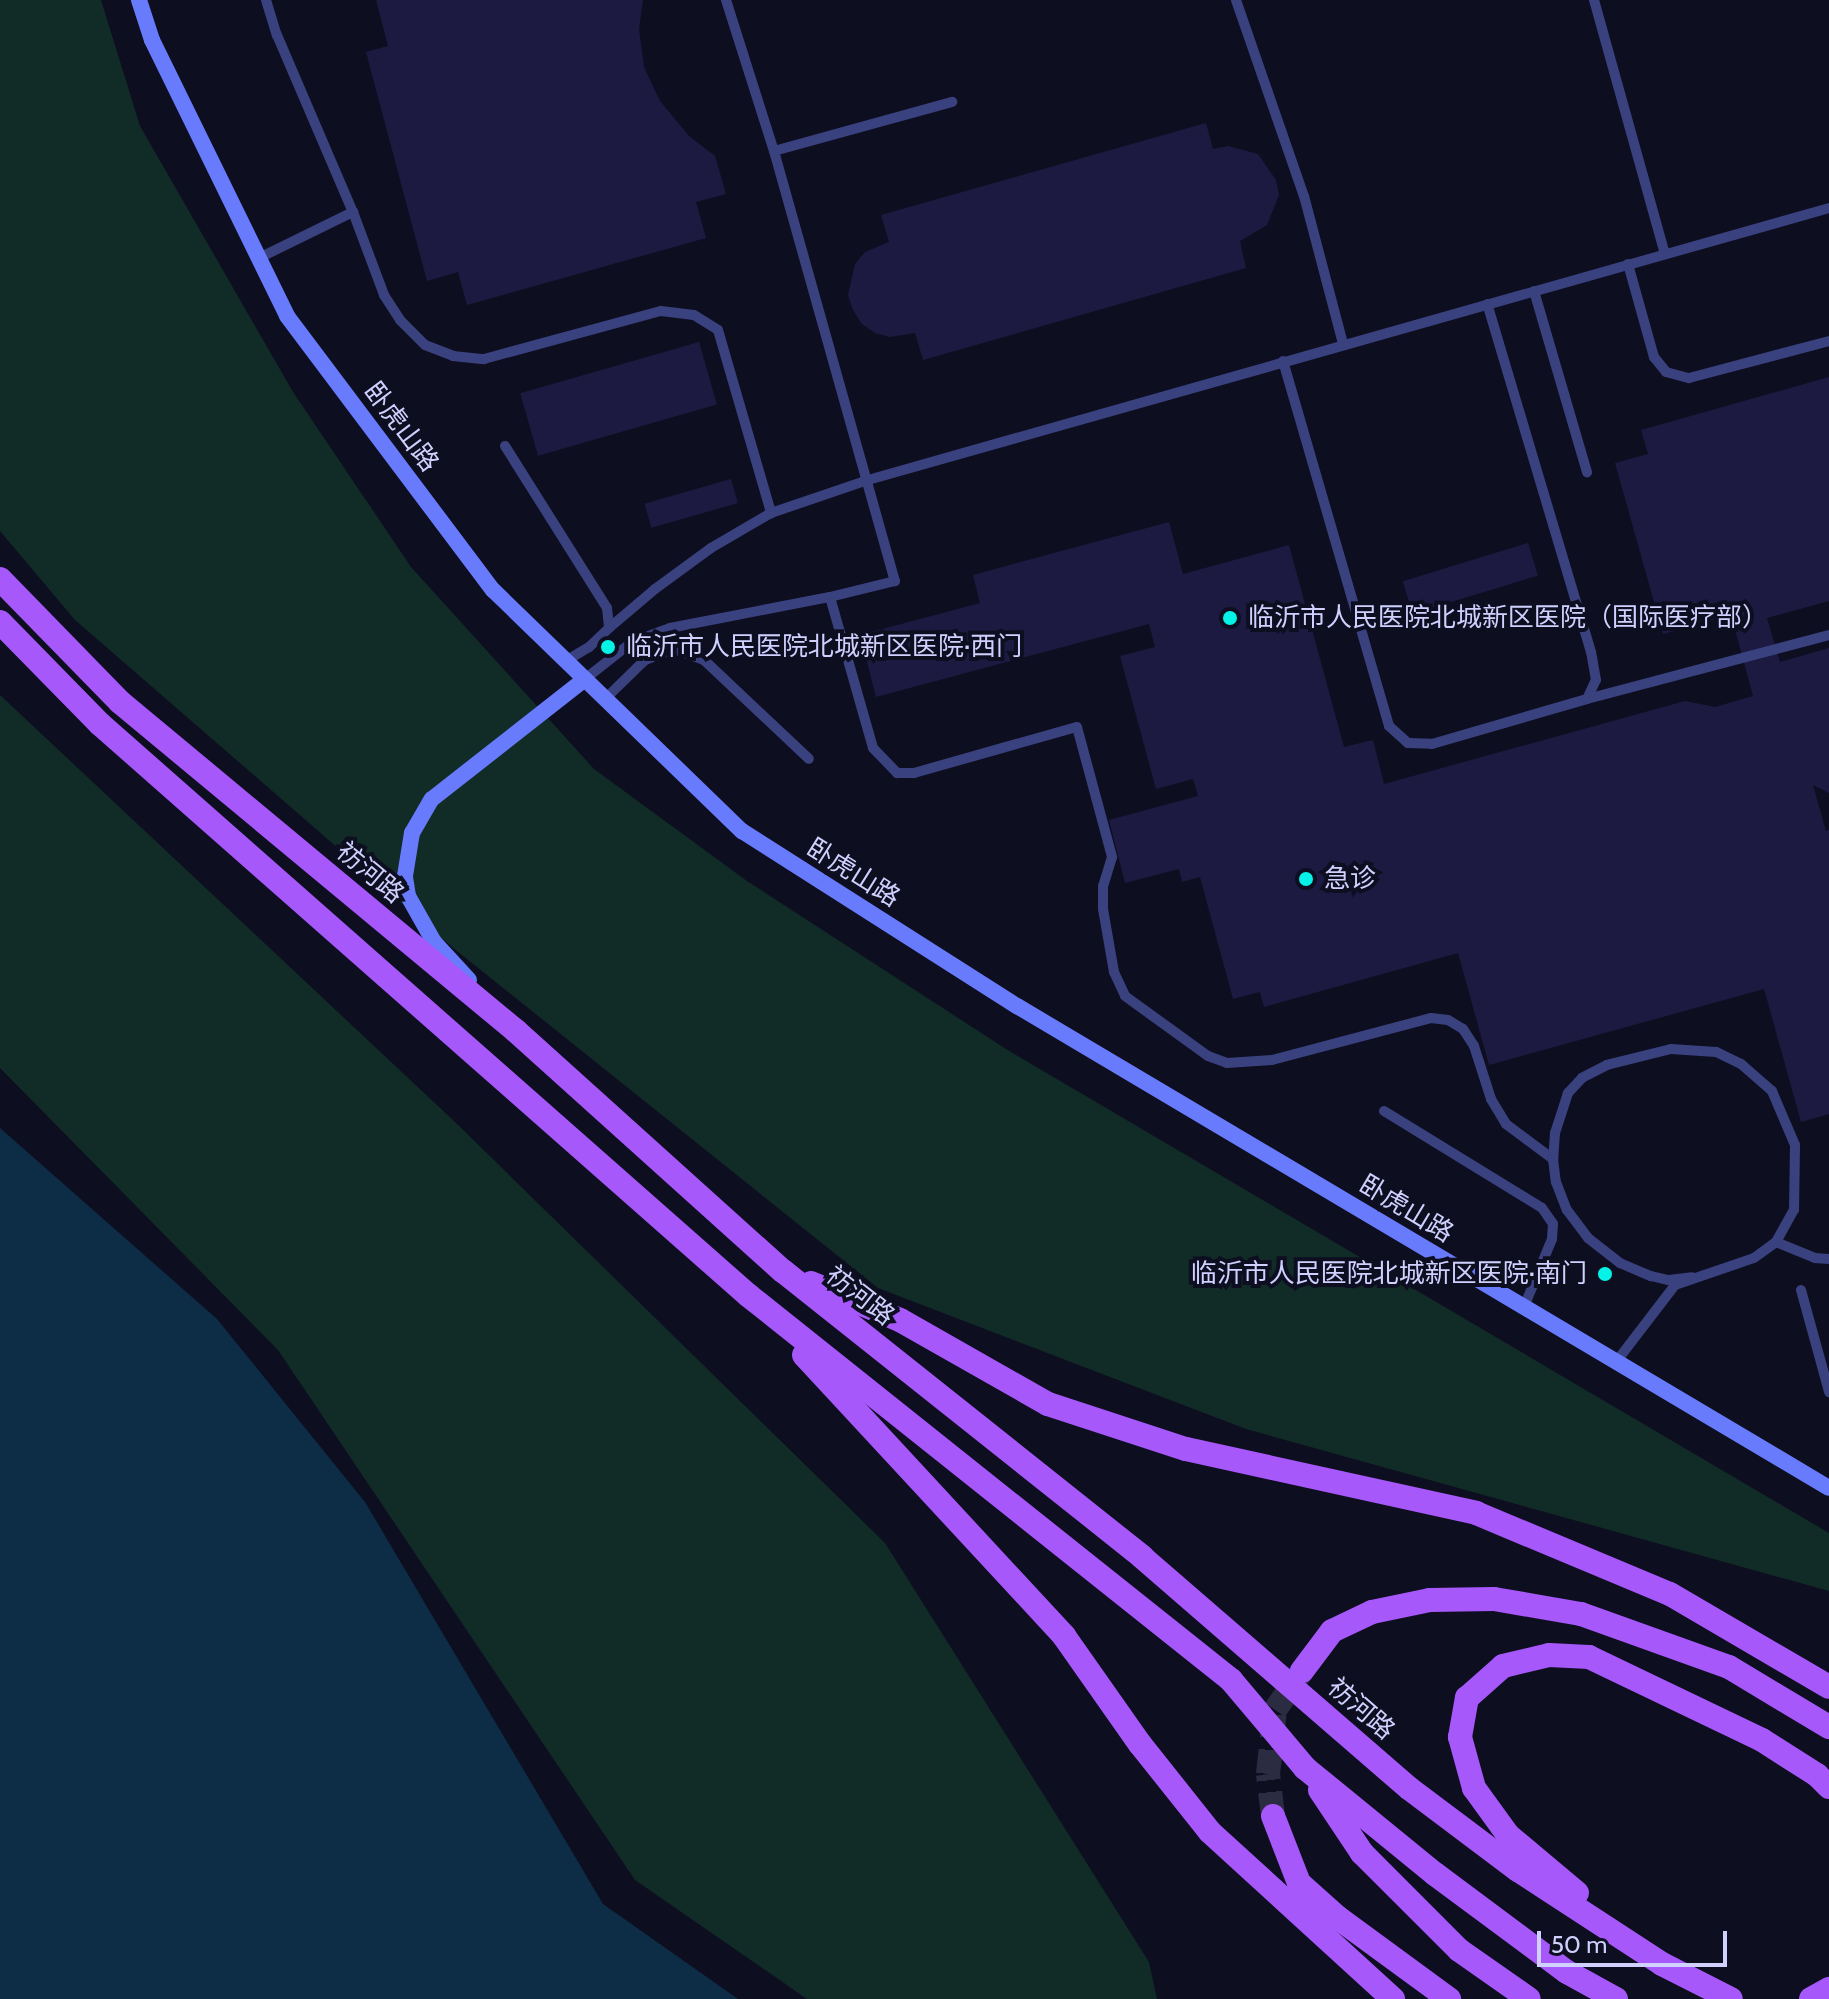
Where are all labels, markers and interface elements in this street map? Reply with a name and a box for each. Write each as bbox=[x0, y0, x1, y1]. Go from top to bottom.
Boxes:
street label: 卧虎山路 bbox=[357, 376, 445, 478]
place label: 临沂市人民医院北城新区医院（国际医疗部） bbox=[1248, 602, 1768, 634]
marker: 临沂市人民医院北城新区医院（国际医疗部） bbox=[1219, 607, 1241, 629]
place label: 临沂市人民医院北城新区医院·西门 bbox=[626, 631, 1022, 663]
marker: 临沂市人民医院北城新区医院·西门 bbox=[597, 636, 619, 658]
street label: 卧虎山路 bbox=[801, 832, 905, 914]
street label: 祊河路 bbox=[330, 836, 410, 910]
place label: 急诊 bbox=[1324, 863, 1376, 895]
marker: 急诊 bbox=[1295, 868, 1317, 890]
street label: 卧虎山路 bbox=[1353, 1169, 1459, 1249]
place label: 临沂市人民医院北城新区医院·南门 bbox=[1191, 1258, 1587, 1290]
street label: 祊河路 bbox=[820, 1260, 900, 1332]
marker: 临沂市人民医院北城新区医院·南门 bbox=[1594, 1263, 1616, 1285]
street label: 祊河路 bbox=[1321, 1672, 1401, 1746]
scale bar bbox=[1541, 1915, 1731, 1965]
text: 50 m bbox=[1551, 1930, 1607, 1959]

